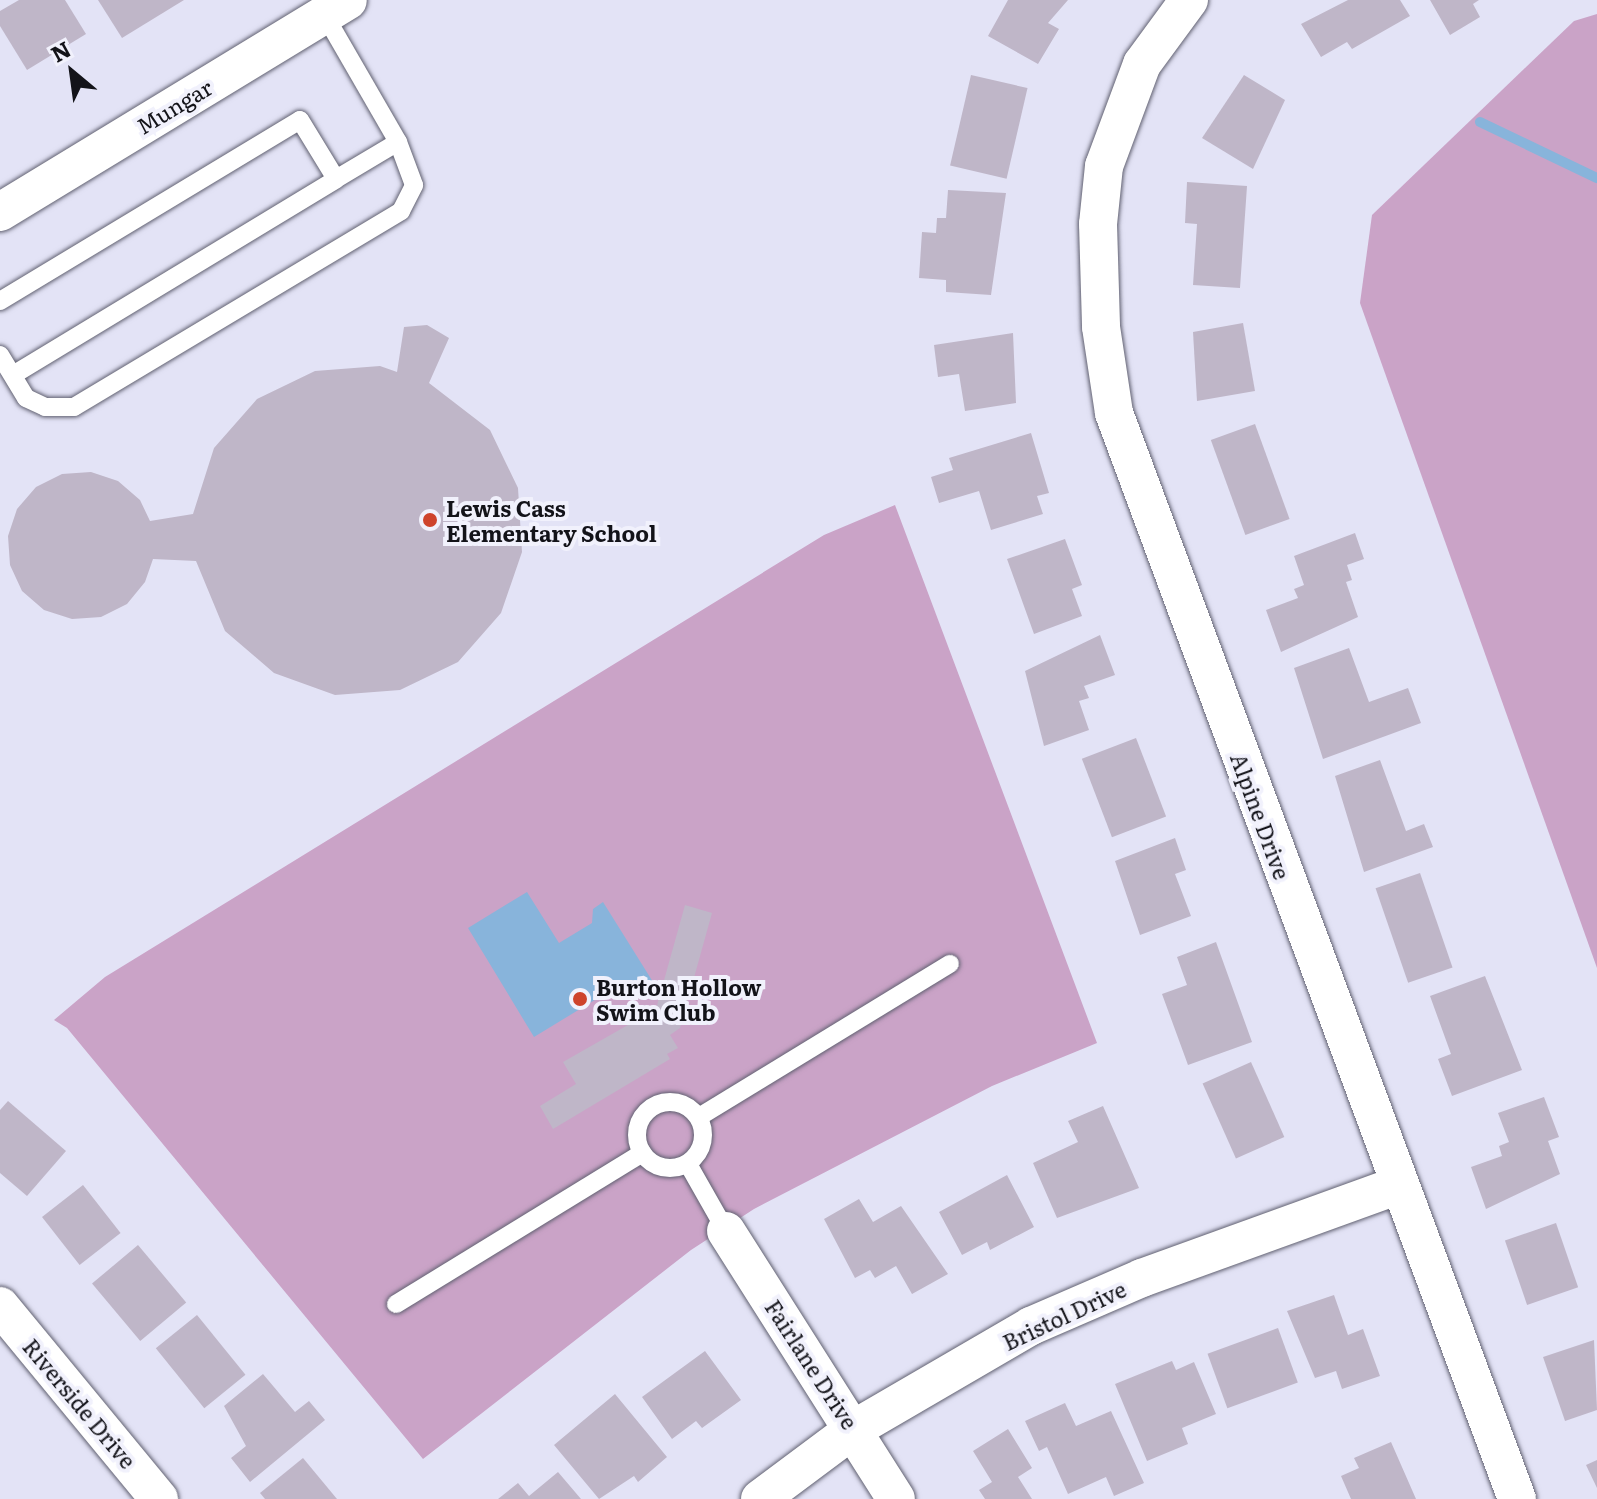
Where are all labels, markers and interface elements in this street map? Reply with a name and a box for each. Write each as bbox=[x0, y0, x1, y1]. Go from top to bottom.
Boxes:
north arrow bbox=[32, 32, 112, 112]
text: N bbox=[44, 32, 76, 69]
street label: Mungar bbox=[131, 73, 217, 139]
place label: Lewis Cass Elementary School bbox=[446, 494, 657, 546]
marker: Lewis Cass Elementary School bbox=[421, 511, 439, 529]
street label: Alpine Drive bbox=[1226, 749, 1296, 883]
place label: Burton Hollow Swim Club bbox=[596, 973, 761, 1024]
marker: Burton Hollow Swim Club bbox=[571, 990, 589, 1008]
street label: Bristol Drive bbox=[998, 1275, 1130, 1355]
street label: Fairlane Drive bbox=[760, 1294, 864, 1434]
street label: Riverside Drive bbox=[18, 1333, 142, 1473]

